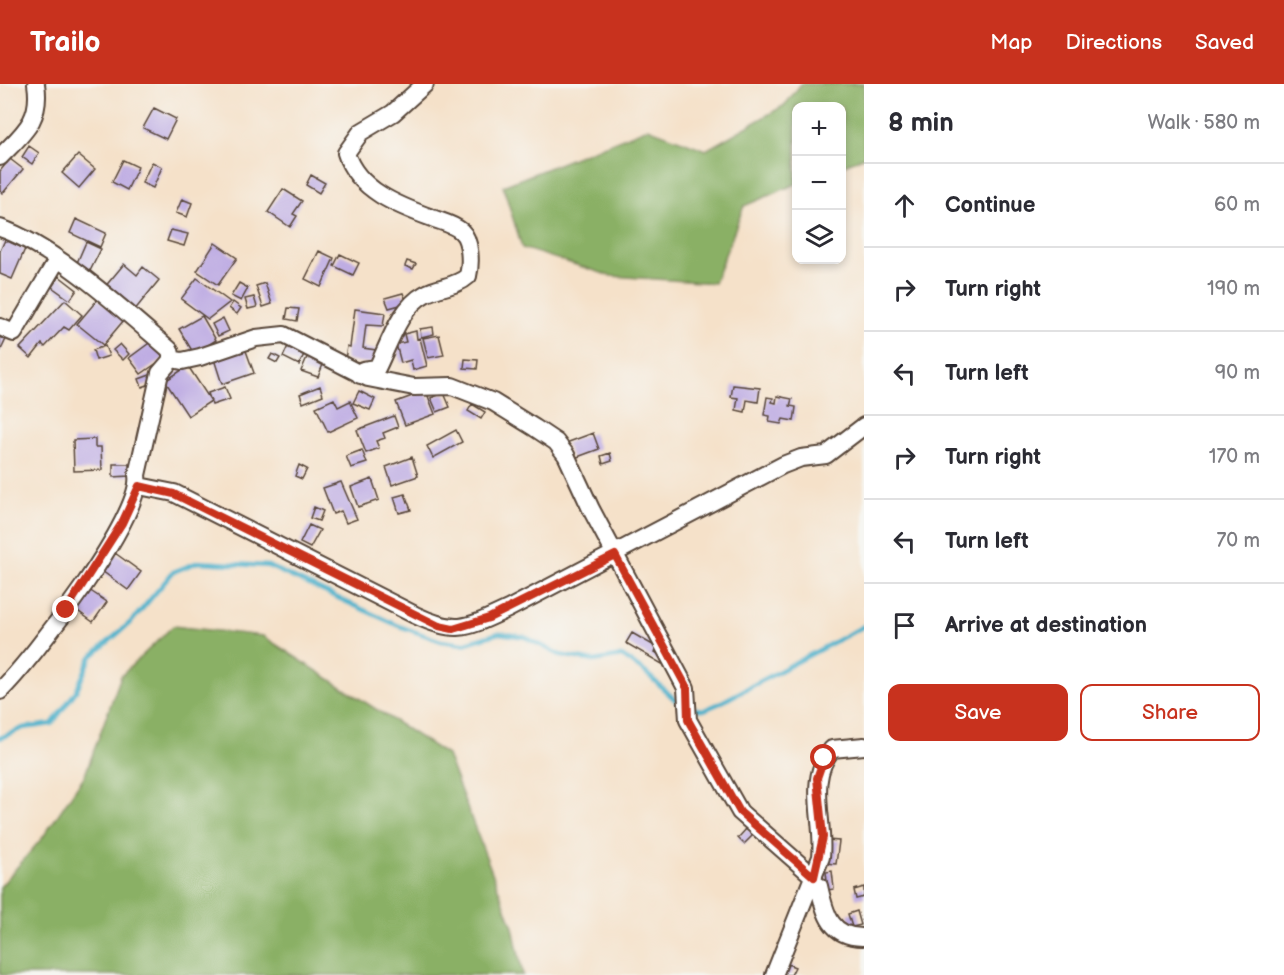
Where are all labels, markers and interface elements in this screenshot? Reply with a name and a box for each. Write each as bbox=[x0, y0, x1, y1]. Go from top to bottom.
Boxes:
text: Trailo bbox=[30, 26, 101, 59]
text: Map bbox=[990, 30, 1033, 55]
text: Directions bbox=[1066, 30, 1162, 55]
text: Saved bbox=[1195, 30, 1254, 55]
map controls bbox=[792, 102, 846, 264]
button: + bbox=[792, 102, 846, 156]
text: 8 min bbox=[888, 108, 954, 139]
text: Walk · 580 m bbox=[1147, 111, 1260, 135]
button: − bbox=[792, 156, 846, 210]
icon: ahead bbox=[888, 189, 921, 222]
text: Continue bbox=[945, 192, 1035, 219]
text: 60 m bbox=[1214, 193, 1260, 217]
button: layers bbox=[792, 210, 846, 264]
icon: right bbox=[888, 273, 921, 306]
text: Turn right bbox=[945, 276, 1041, 303]
text: 190 m bbox=[1207, 277, 1260, 301]
icon: left bbox=[888, 357, 921, 390]
text: Turn left bbox=[945, 360, 1029, 387]
text: 90 m bbox=[1215, 361, 1260, 385]
icon: right bbox=[888, 441, 921, 474]
text: Turn right bbox=[945, 444, 1041, 471]
text: 170 m bbox=[1209, 445, 1260, 469]
icon: left bbox=[888, 525, 921, 558]
text: Turn left bbox=[945, 528, 1029, 555]
text: 70 m bbox=[1216, 529, 1260, 553]
route end bbox=[52, 596, 78, 622]
icon: arrive bbox=[888, 609, 921, 642]
text: Arrive at destination bbox=[945, 612, 1147, 639]
button: Save bbox=[888, 684, 1068, 741]
button: Share bbox=[1080, 684, 1260, 741]
route start bbox=[810, 744, 836, 770]

